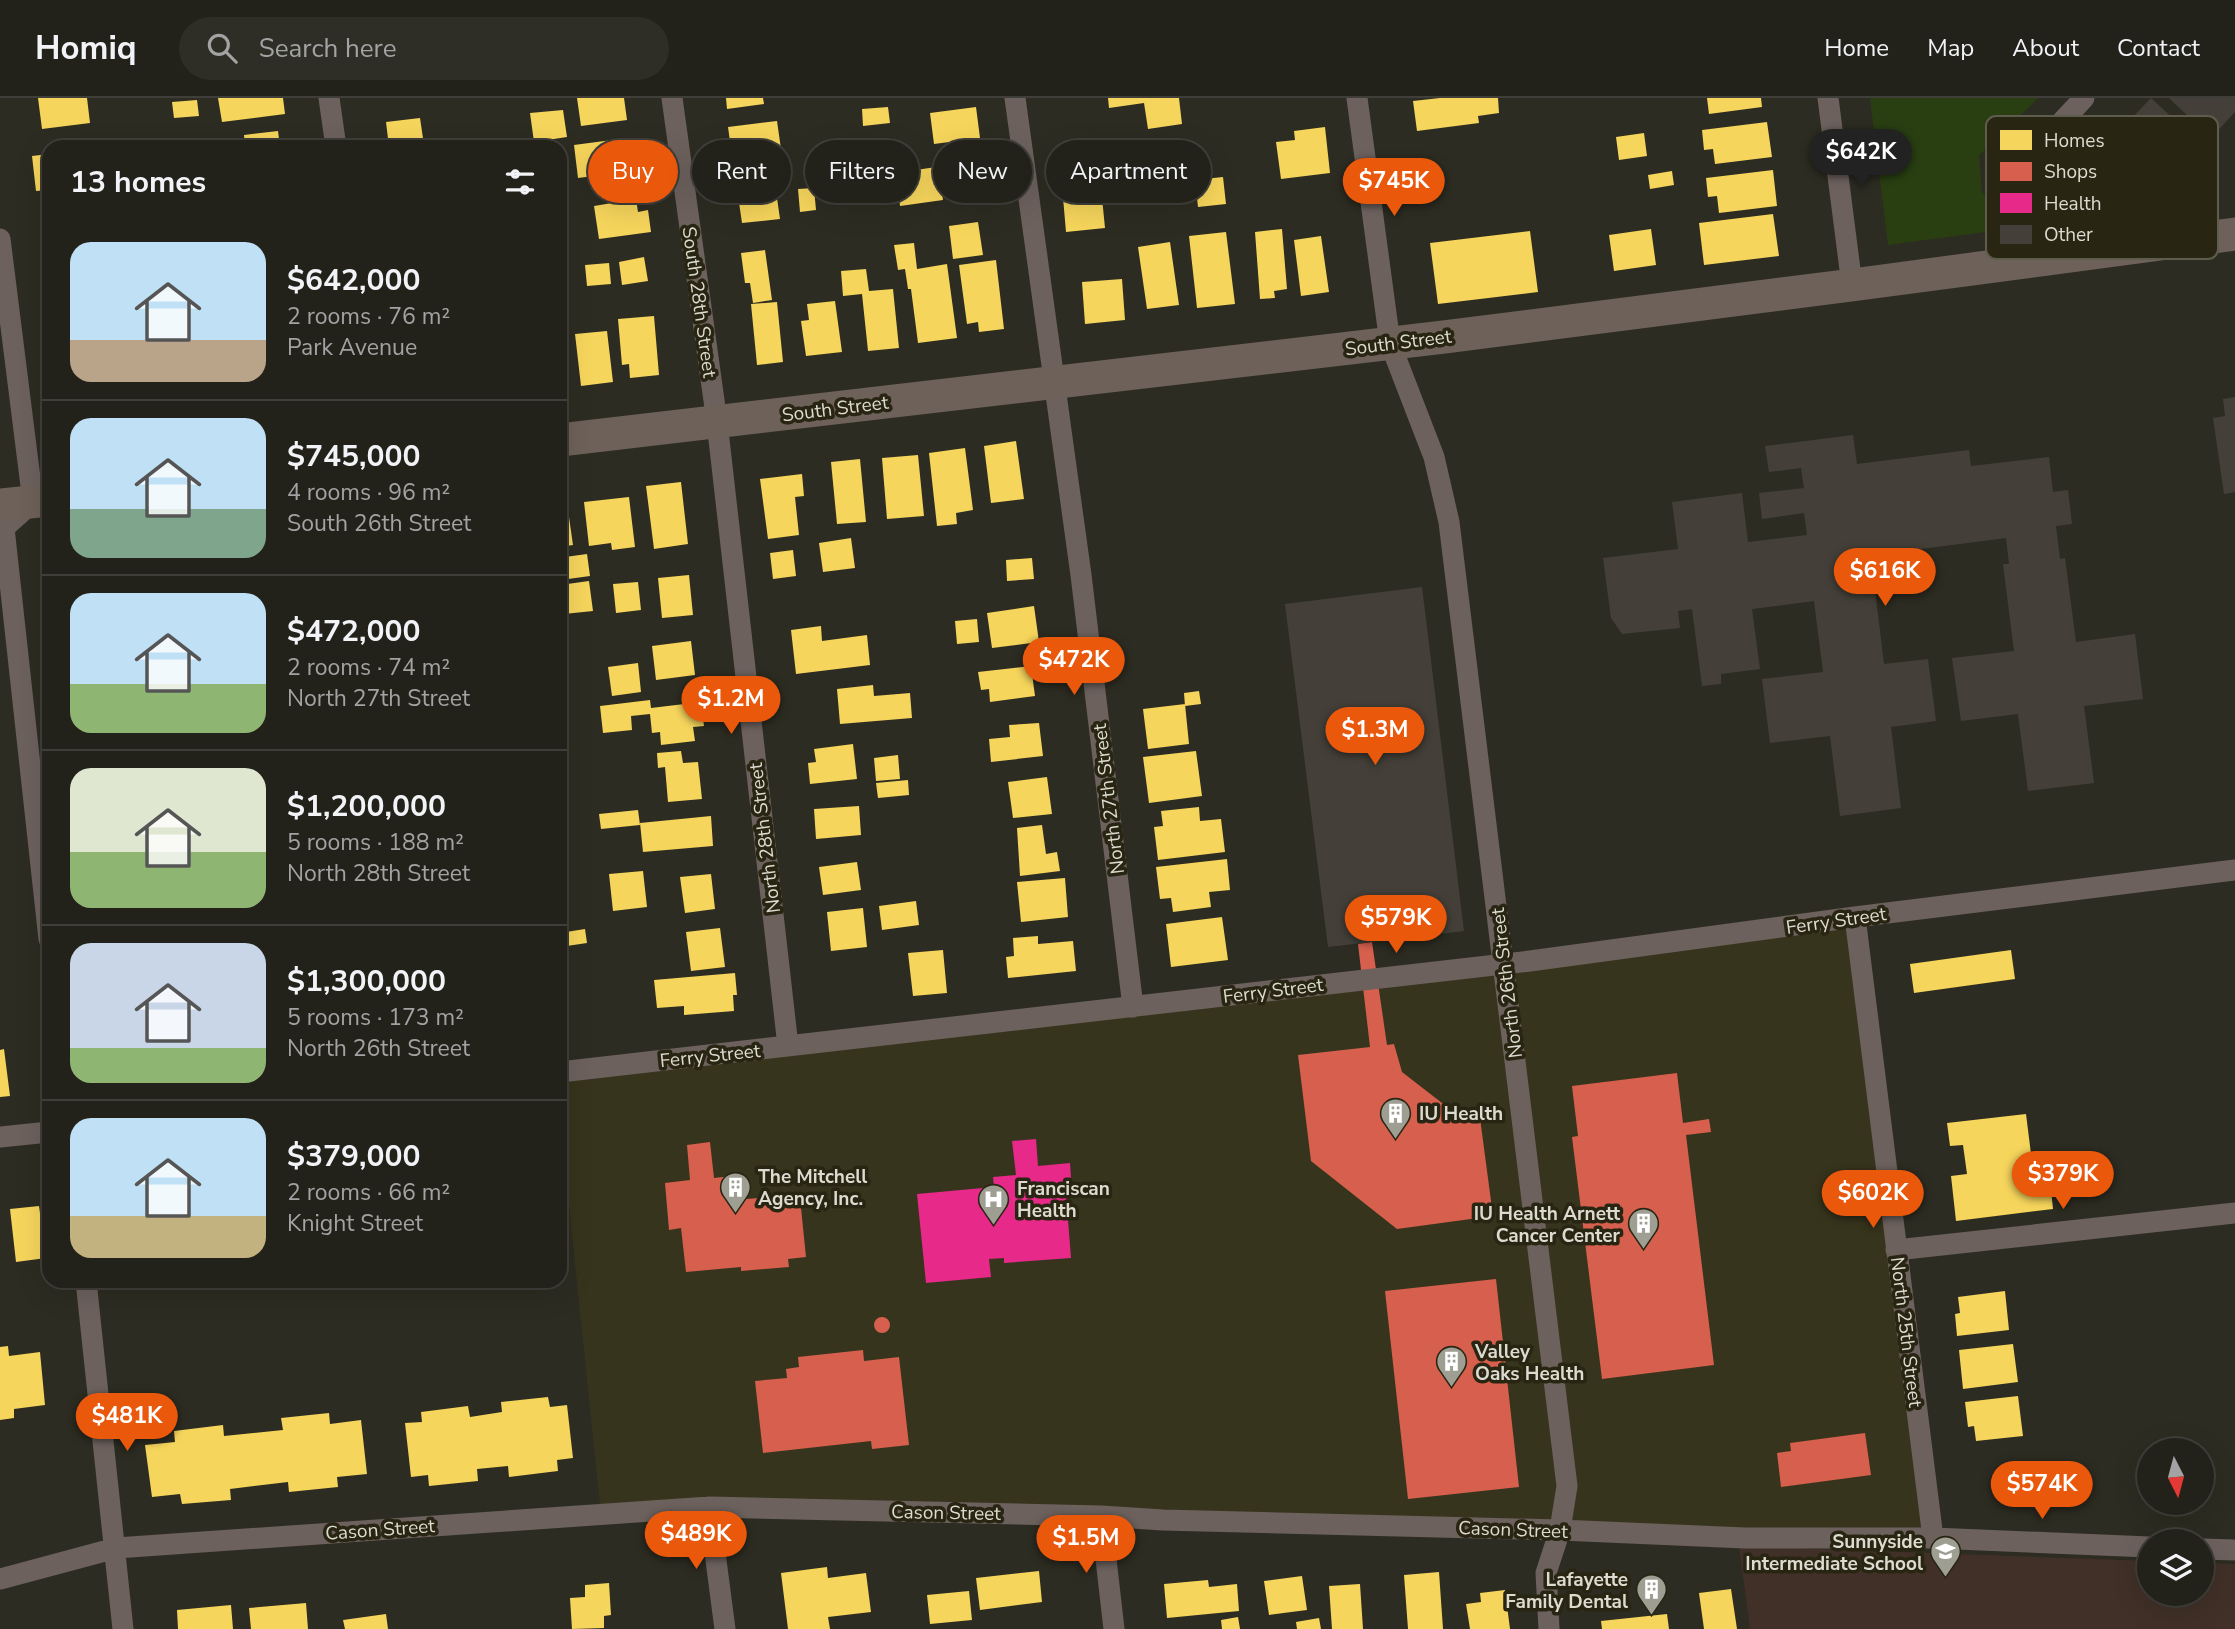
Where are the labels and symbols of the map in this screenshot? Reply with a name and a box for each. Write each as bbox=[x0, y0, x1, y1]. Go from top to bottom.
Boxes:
legend bbox=[1986, 116, 2218, 259]
text: Homes bbox=[2044, 128, 2105, 154]
pin: $642K bbox=[1812, 130, 1910, 189]
pin: $745K bbox=[1345, 158, 1443, 218]
text: Shops bbox=[2044, 159, 2097, 185]
text: Health bbox=[2044, 191, 2102, 217]
text: Other bbox=[2044, 222, 2093, 248]
street label: South 28th Street bbox=[676, 225, 723, 380]
street label: South Street bbox=[1343, 324, 1453, 362]
street label: South Street bbox=[780, 390, 890, 428]
pin: $616K bbox=[1836, 548, 1934, 608]
pin: $472K bbox=[1025, 638, 1123, 697]
pin: $1.2M bbox=[682, 676, 780, 736]
pin: $1.3M bbox=[1326, 708, 1424, 767]
street label: North 27th Street bbox=[1087, 722, 1131, 876]
street label: North 28th Street bbox=[743, 761, 787, 915]
pin: $579K bbox=[1347, 896, 1445, 955]
street label: Ferry Street bbox=[1784, 901, 1888, 941]
street label: North 26th Street bbox=[1485, 906, 1529, 1060]
street label: Ferry Street bbox=[1221, 972, 1325, 1010]
street label: Ferry Street bbox=[659, 1038, 762, 1074]
building icon: IU Health bbox=[1379, 1096, 1413, 1140]
place label: IU Health bbox=[1419, 1101, 1503, 1127]
pin: $379K bbox=[2014, 1152, 2112, 1211]
place label: The Mitchell Agency, Inc. bbox=[758, 1164, 867, 1212]
building icon: The Mitchell Agency, Inc. bbox=[718, 1170, 752, 1214]
pin: $602K bbox=[1824, 1170, 1922, 1230]
place label: Franciscan Health bbox=[1017, 1176, 1110, 1224]
hospital icon: Franciscan Health bbox=[977, 1182, 1011, 1226]
place label: IU Health Arnett Cancer Center bbox=[1474, 1201, 1621, 1249]
building icon: IU Health Arnett Cancer Center bbox=[1626, 1207, 1660, 1251]
street label: North 25th Street bbox=[1884, 1255, 1928, 1409]
place label: Valley Oaks Health bbox=[1474, 1339, 1584, 1387]
building icon: Valley Oaks Health bbox=[1435, 1345, 1469, 1389]
pin: $481K bbox=[78, 1394, 176, 1453]
north arrow bbox=[2137, 1438, 2214, 1516]
pin: $574K bbox=[1993, 1462, 2091, 1521]
street label: Cason Street bbox=[891, 1499, 1001, 1527]
pin: $489K bbox=[647, 1512, 745, 1571]
street label: Cason Street bbox=[324, 1513, 436, 1547]
street label: Cason Street bbox=[1458, 1515, 1569, 1545]
pin: $1.5M bbox=[1037, 1516, 1135, 1575]
place label: Sunnyside Intermediate School bbox=[1745, 1529, 1923, 1577]
school or university icon: Sunnyside Intermediate School bbox=[1929, 1535, 1963, 1579]
place label: Lafayette Family Dental bbox=[1505, 1567, 1628, 1615]
building icon: Lafayette Family Dental bbox=[1634, 1573, 1668, 1617]

